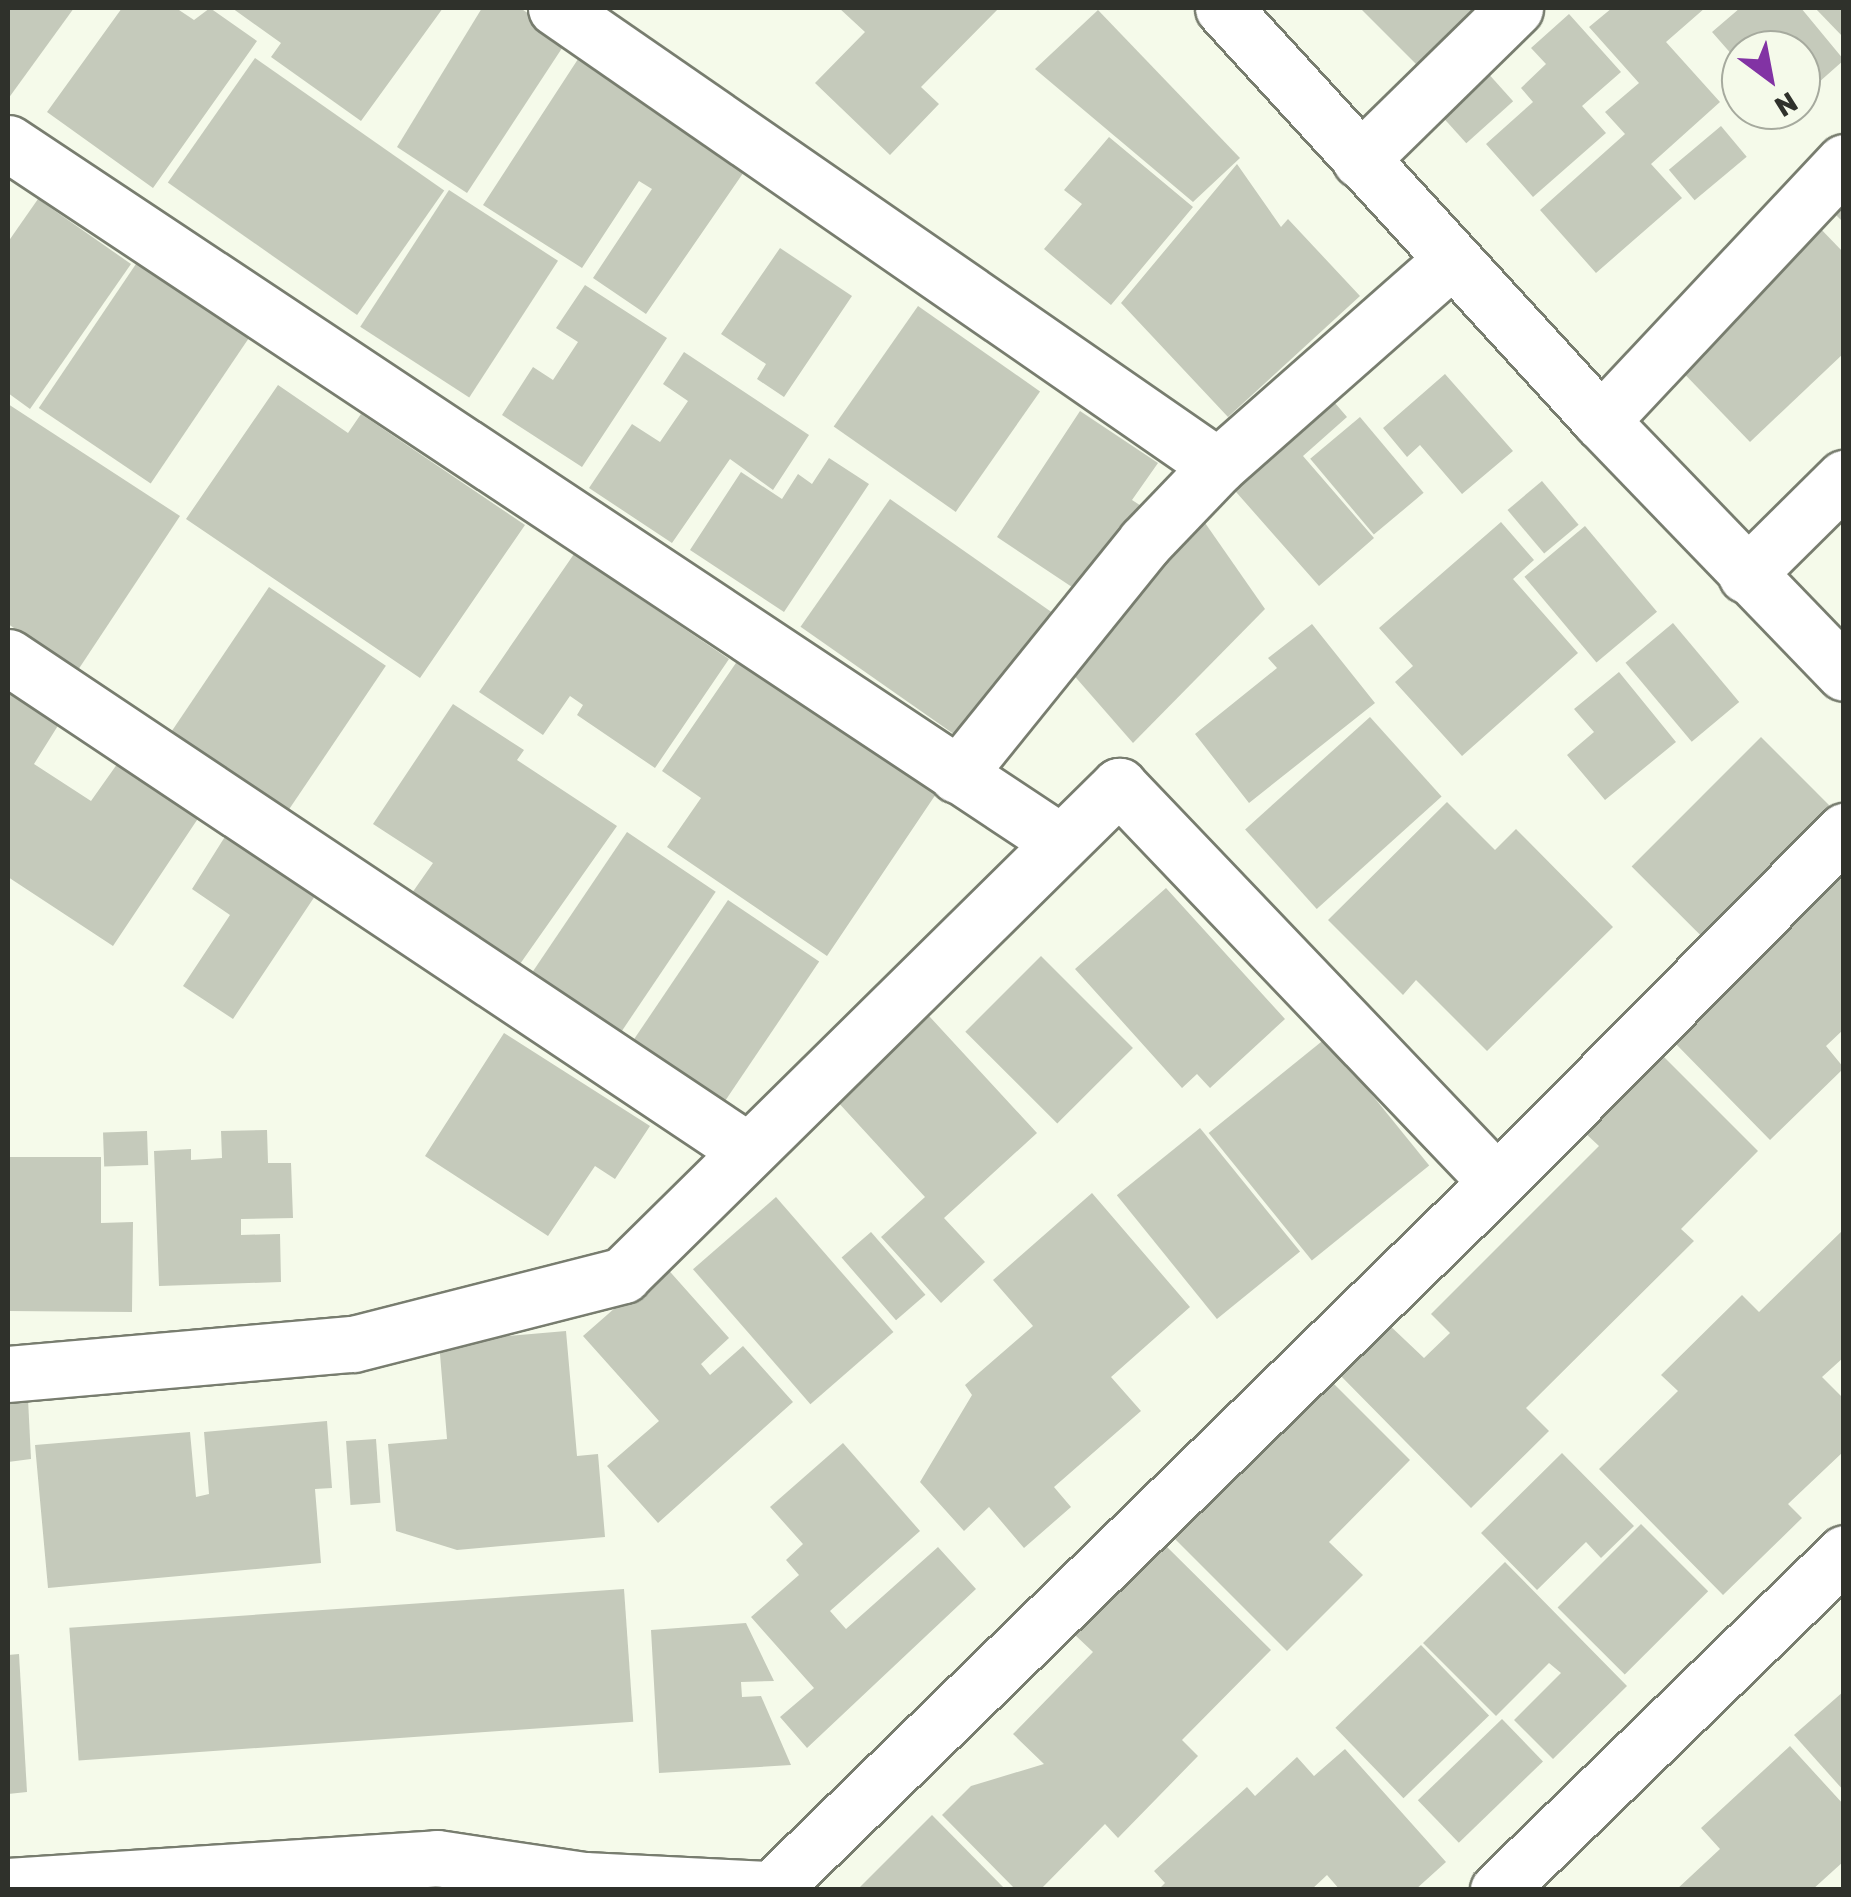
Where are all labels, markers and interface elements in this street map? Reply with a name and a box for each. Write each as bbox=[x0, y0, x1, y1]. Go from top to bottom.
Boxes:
north arrow bbox=[1721, 30, 1821, 130]
text: N bbox=[1769, 85, 1803, 123]

